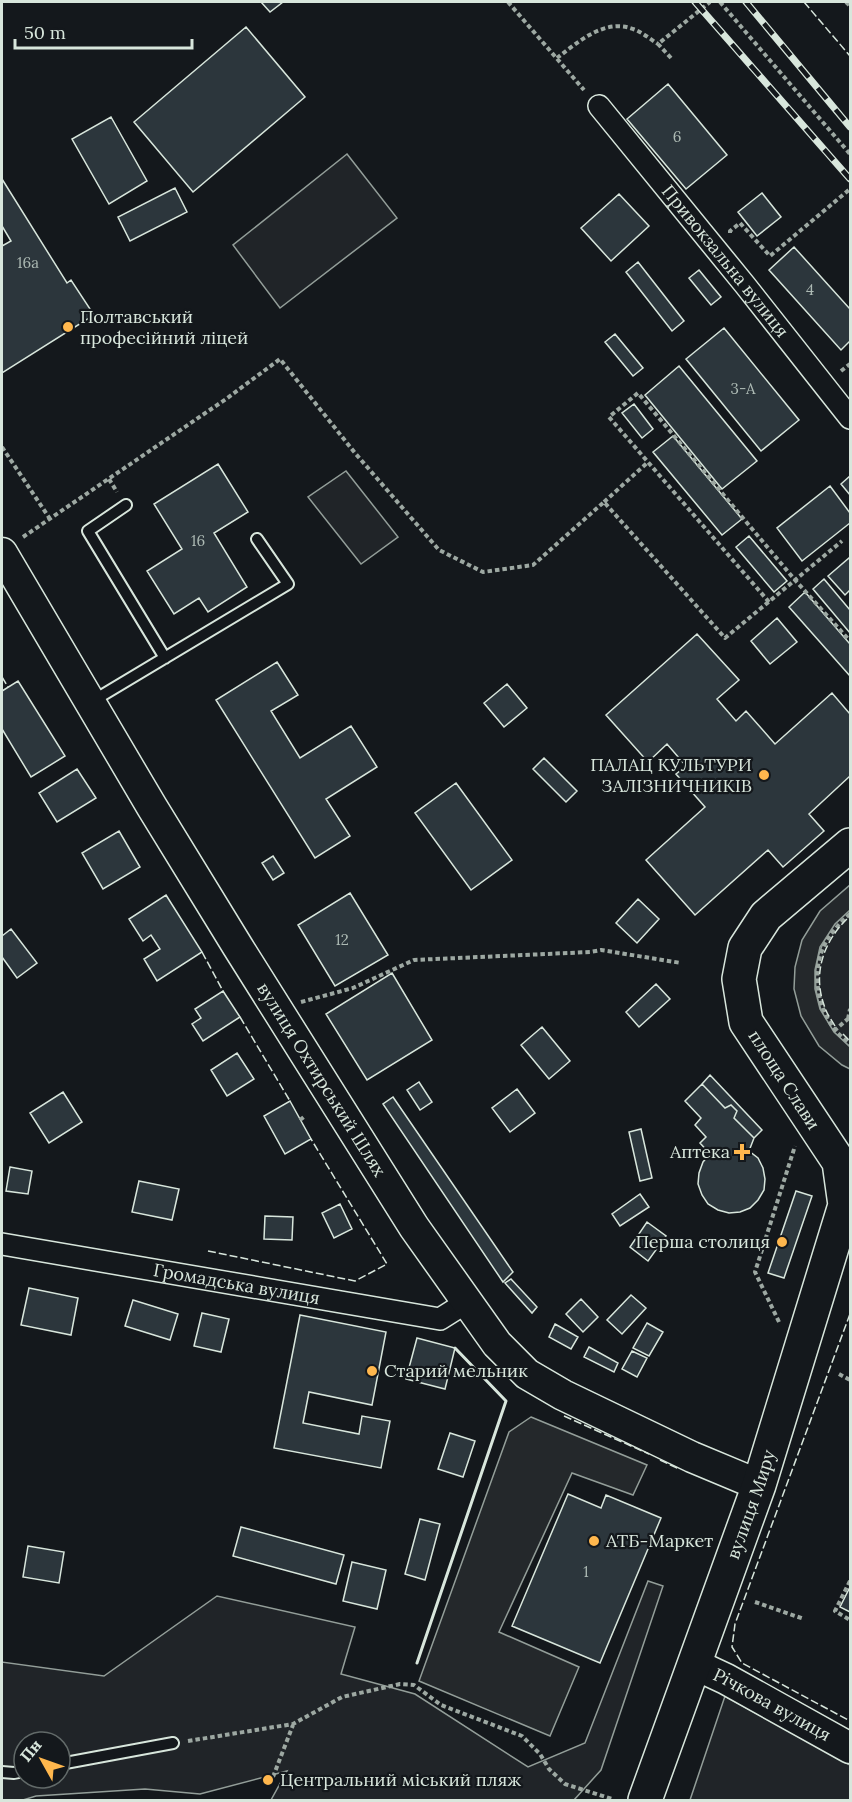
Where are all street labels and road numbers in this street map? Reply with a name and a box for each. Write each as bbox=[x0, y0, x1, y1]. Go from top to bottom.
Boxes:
street label: Привокзальна вулиця bbox=[657, 180, 794, 342]
street label: вулиця Охтирський Шлях bbox=[252, 978, 392, 1181]
street label: площа Слави bbox=[744, 1025, 825, 1134]
street label: Громадська вулиця bbox=[152, 1258, 322, 1309]
street label: вулиця Миру bbox=[721, 1446, 780, 1562]
street label: Річкова вулиця bbox=[710, 1663, 835, 1746]

